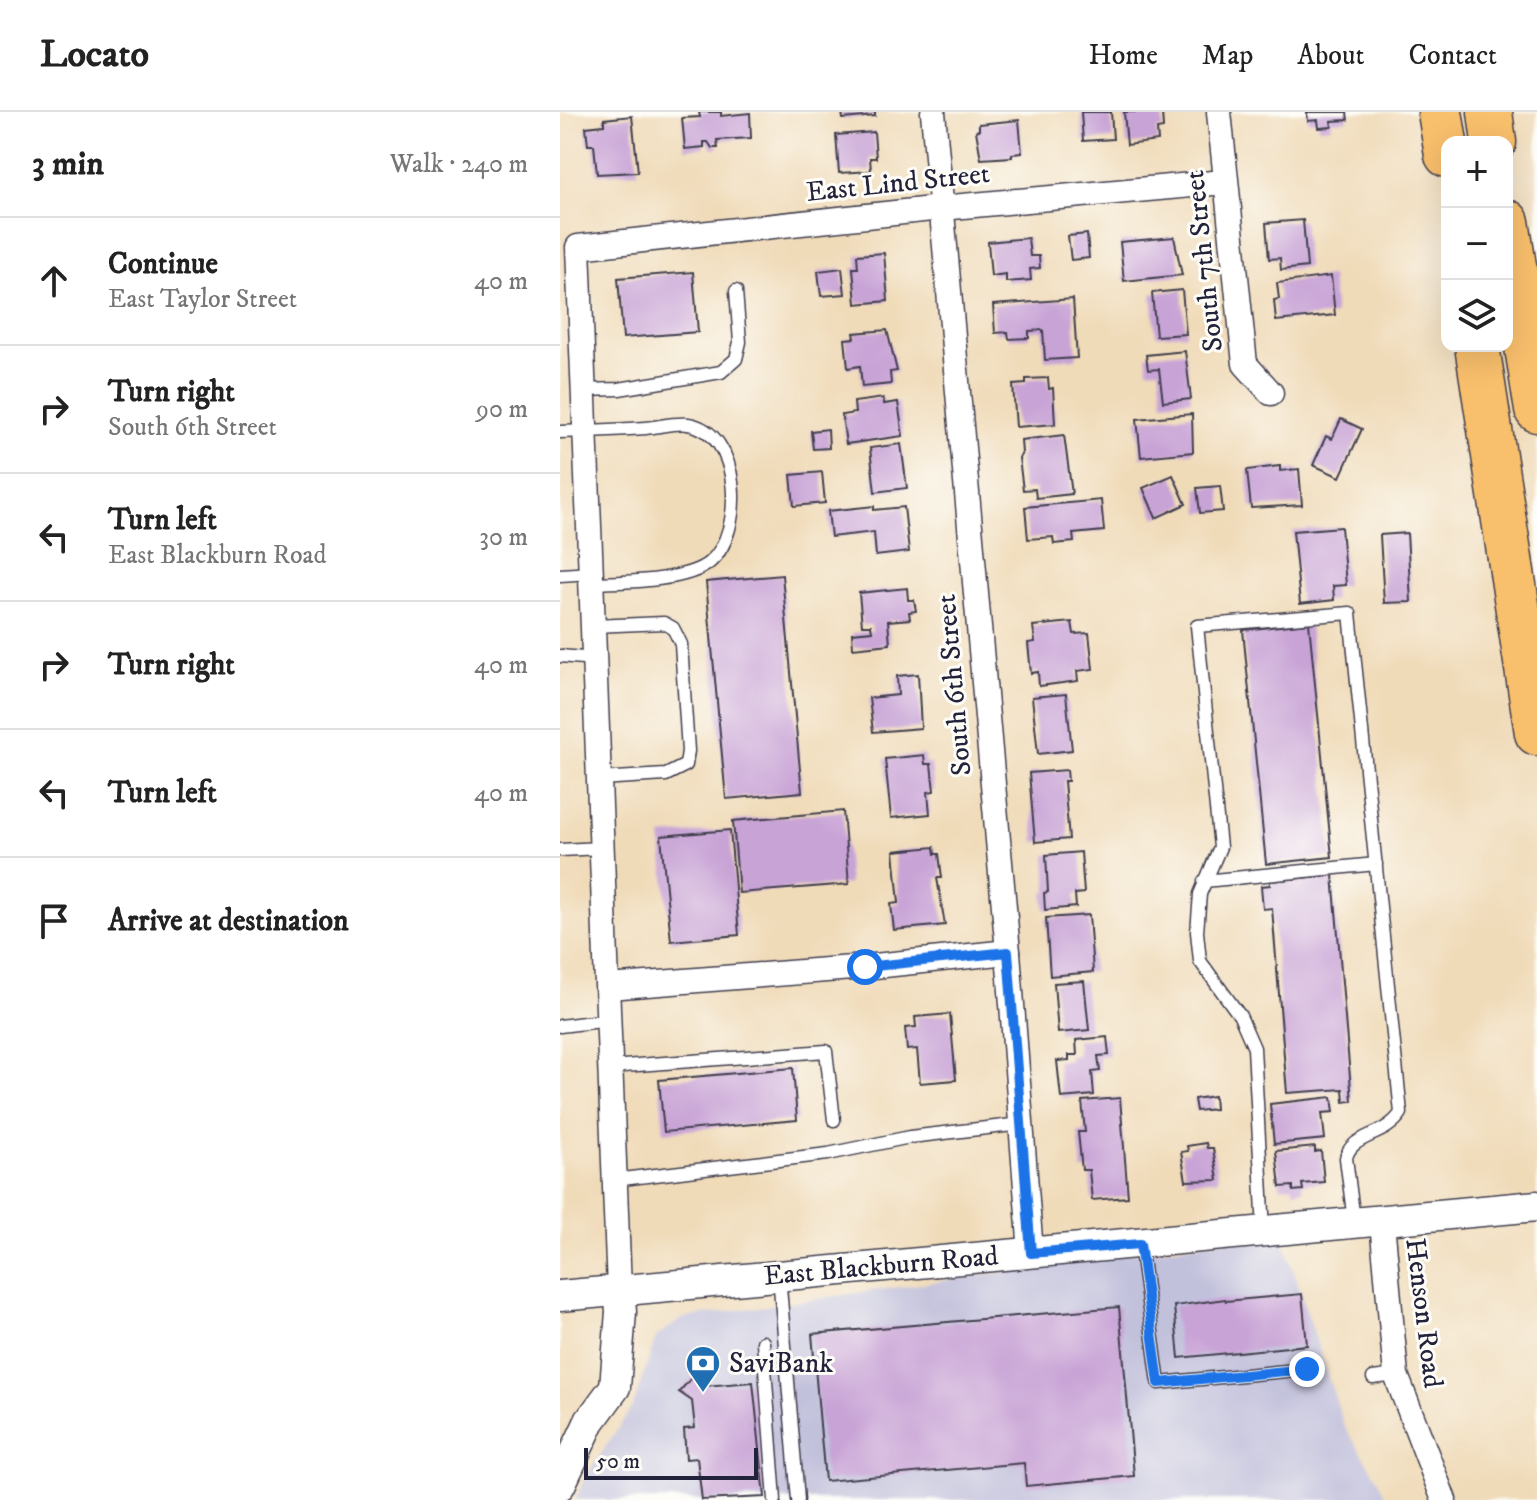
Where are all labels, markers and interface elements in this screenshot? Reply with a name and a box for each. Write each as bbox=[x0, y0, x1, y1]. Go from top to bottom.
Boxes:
text: Locato bbox=[40, 31, 149, 79]
text: Home bbox=[1089, 38, 1158, 73]
text: Map bbox=[1202, 38, 1253, 73]
text: About bbox=[1297, 38, 1364, 73]
text: Contact bbox=[1408, 38, 1497, 73]
map controls bbox=[1441, 136, 1513, 352]
button: + bbox=[1441, 136, 1513, 208]
text: 3 min bbox=[32, 143, 104, 185]
text: Walk · 240 m bbox=[390, 148, 528, 181]
street label: East Lind Street bbox=[805, 156, 991, 210]
street label: South 7th Street bbox=[1177, 169, 1231, 353]
button: − bbox=[1441, 208, 1513, 280]
text: Continue bbox=[108, 246, 218, 283]
icon: ahead bbox=[32, 259, 76, 303]
text: 40 m bbox=[474, 265, 528, 298]
button: layers bbox=[1441, 280, 1513, 352]
text: East Taylor Street bbox=[108, 283, 297, 316]
text: Turn right bbox=[108, 374, 235, 411]
icon: right bbox=[32, 387, 76, 431]
text: 90 m bbox=[476, 393, 528, 426]
text: South 6th Street bbox=[108, 411, 277, 444]
text: Turn left bbox=[108, 502, 217, 539]
icon: left bbox=[32, 515, 76, 559]
text: 30 m bbox=[479, 521, 528, 554]
text: East Blackburn Road bbox=[108, 539, 327, 572]
street label: South 6th Street bbox=[929, 593, 979, 777]
icon: right bbox=[32, 643, 76, 687]
text: Turn right bbox=[108, 647, 235, 684]
text: 40 m bbox=[474, 649, 528, 682]
icon: left bbox=[32, 771, 76, 815]
text: Turn left bbox=[108, 775, 217, 812]
text: 40 m bbox=[474, 777, 528, 810]
icon: arrive bbox=[32, 899, 76, 943]
text: Arrive at destination bbox=[108, 903, 349, 940]
route start bbox=[847, 949, 883, 985]
street label: Henson Road bbox=[1397, 1236, 1451, 1390]
street label: East Blackburn Road bbox=[762, 1238, 1000, 1294]
bank icon: SaviBank bbox=[684, 1344, 722, 1394]
place label: SaviBank bbox=[729, 1346, 833, 1381]
route end bbox=[1289, 1351, 1325, 1387]
scale bar bbox=[584, 1444, 758, 1480]
text: 50 m bbox=[596, 1448, 640, 1475]

